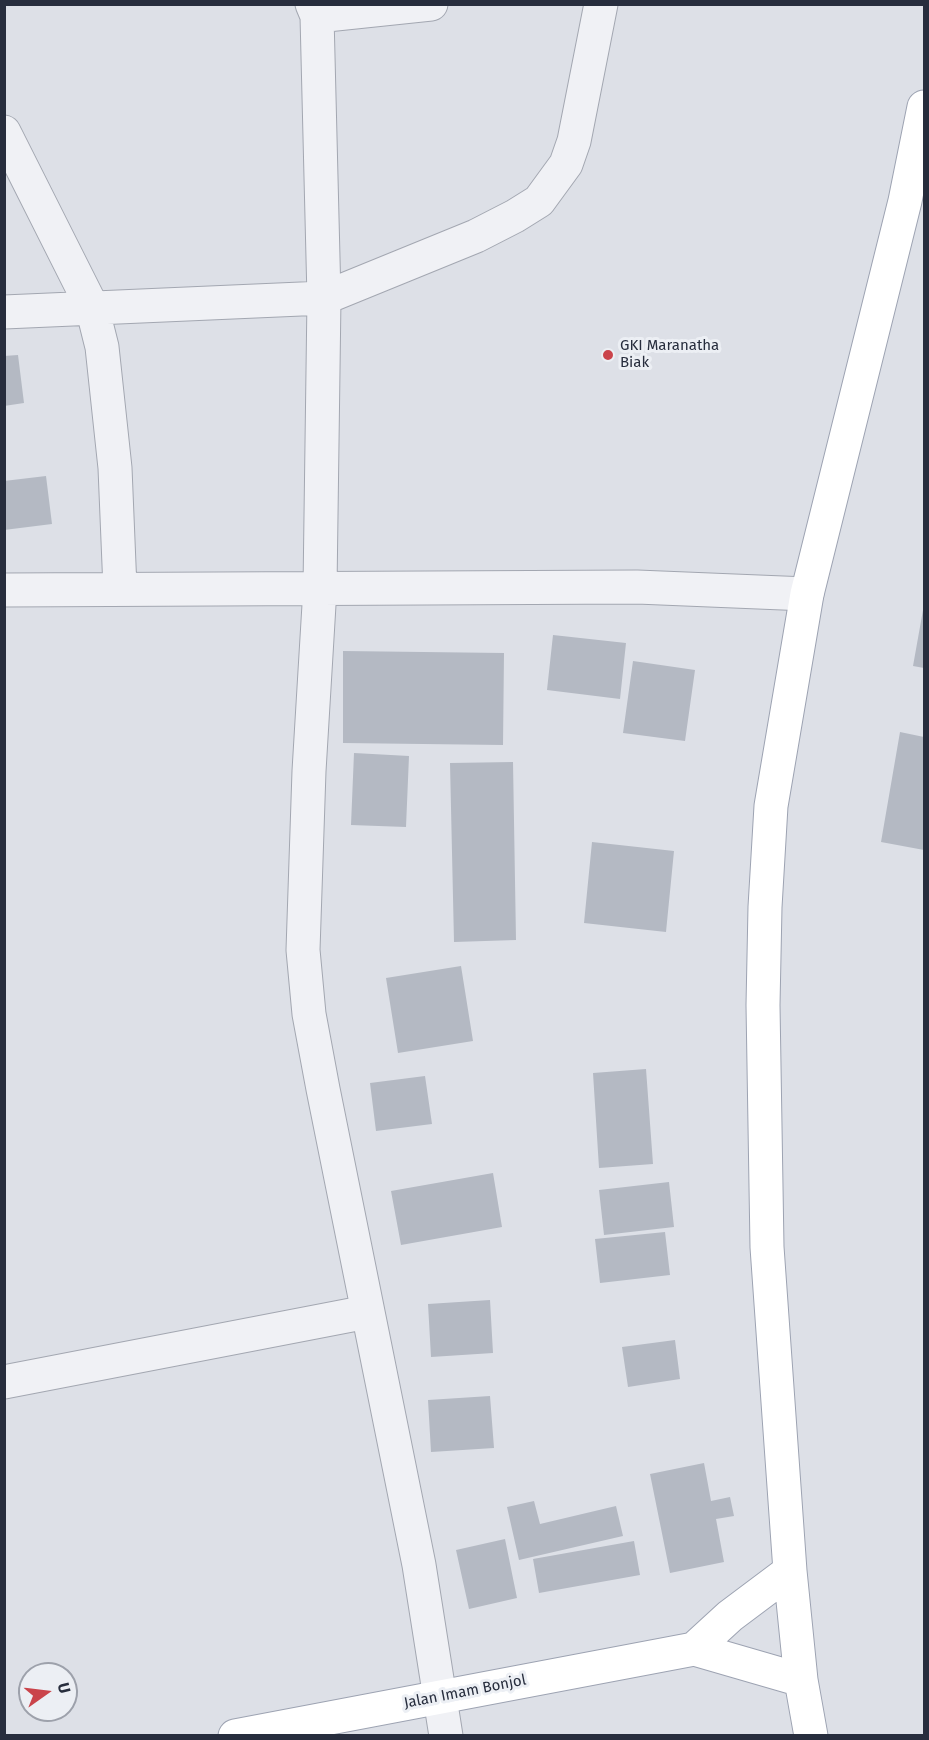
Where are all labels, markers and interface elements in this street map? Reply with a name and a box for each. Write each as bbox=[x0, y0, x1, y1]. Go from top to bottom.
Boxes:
place label: GKI Maranatha Biak bbox=[620, 337, 719, 372]
marker: GKI Maranatha Biak bbox=[601, 348, 615, 362]
north arrow bbox=[18, 1662, 78, 1722]
street label: Jalan Imam Bonjol bbox=[402, 1671, 528, 1713]
text: U bbox=[54, 1681, 74, 1695]

